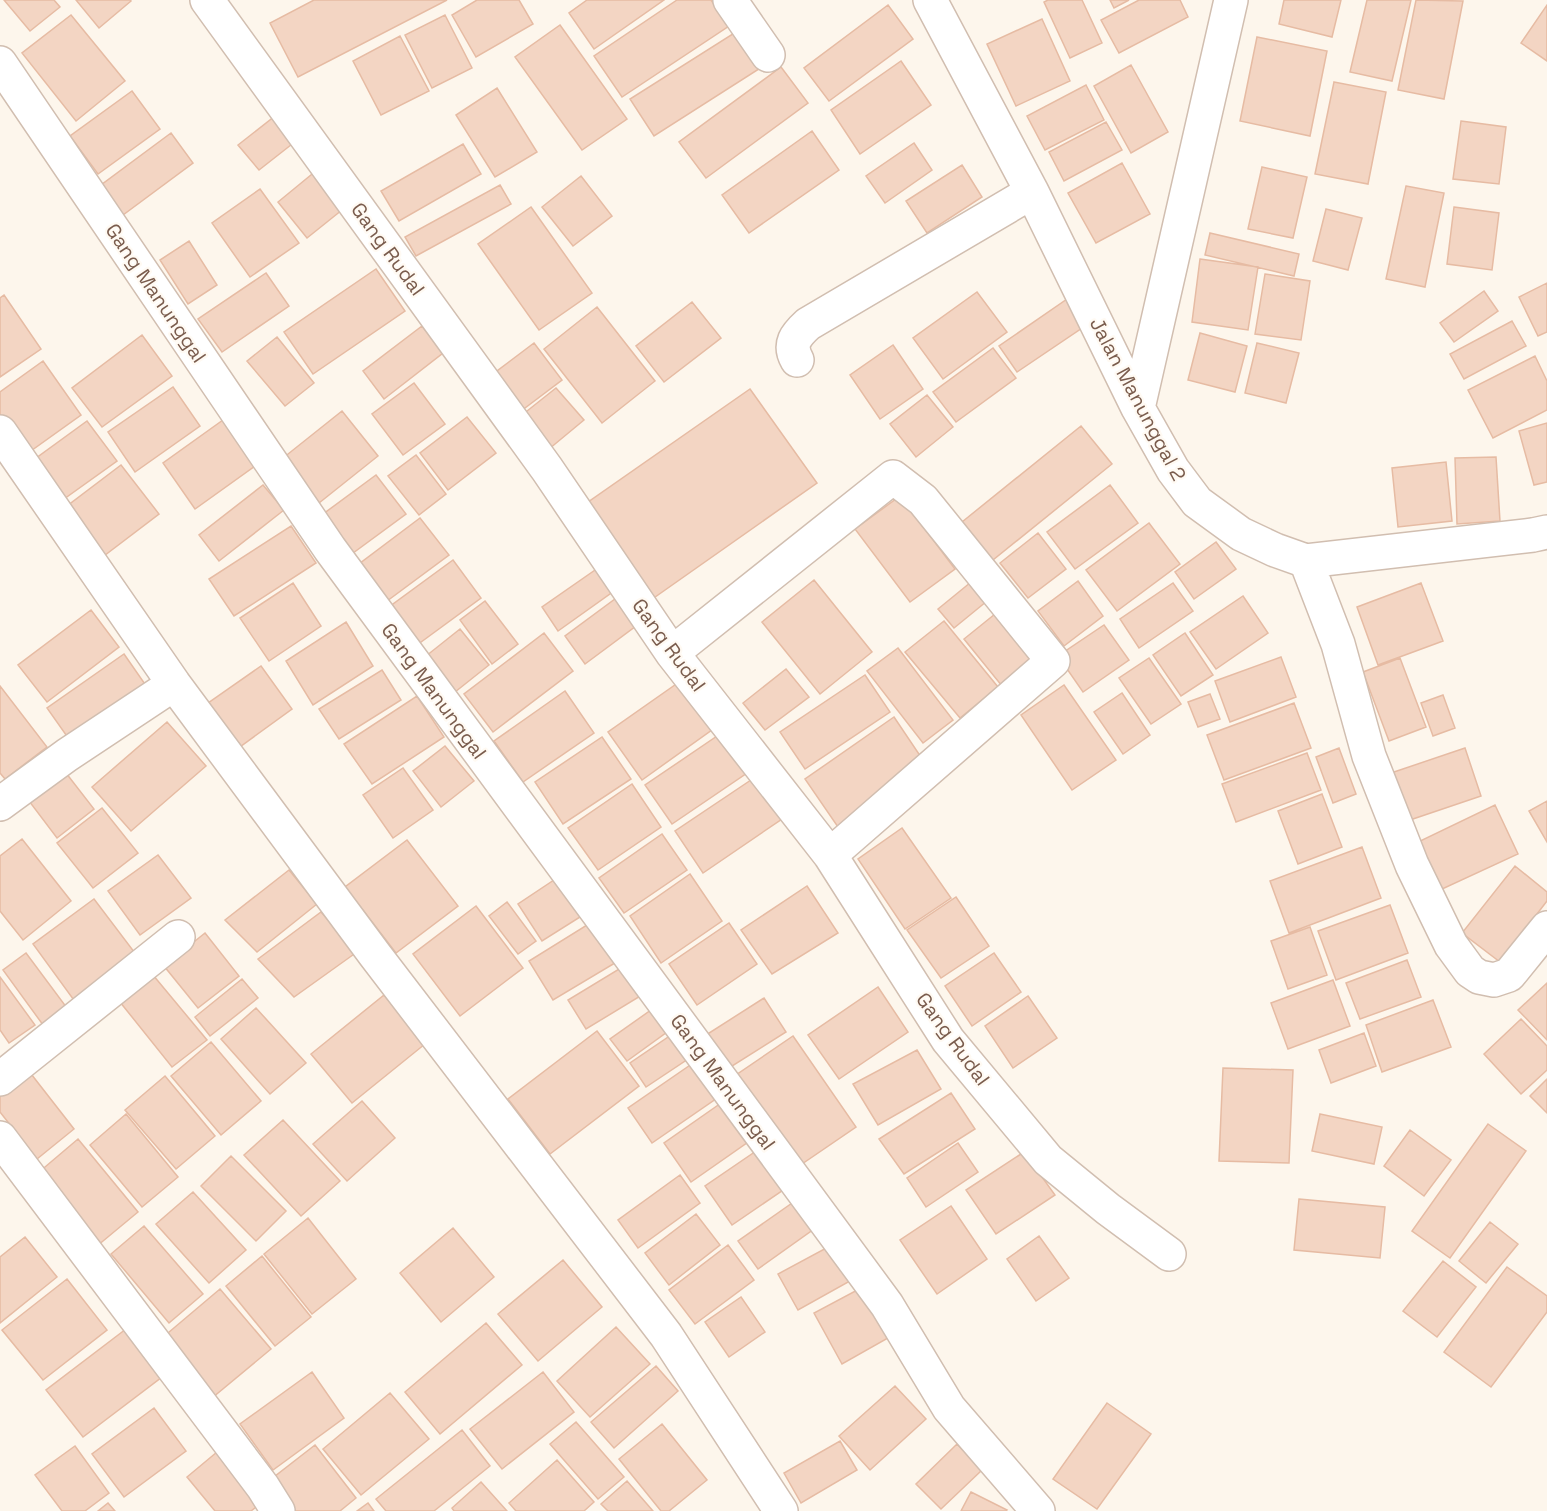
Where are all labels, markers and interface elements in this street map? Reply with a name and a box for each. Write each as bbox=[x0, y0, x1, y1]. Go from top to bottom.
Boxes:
street label: Gang Rudal bbox=[345, 197, 431, 301]
street label: Gang Manunggal bbox=[100, 218, 212, 368]
street label: Jalan Manunggal 2 bbox=[1084, 313, 1192, 485]
street label: Gang Rudal bbox=[626, 593, 712, 697]
street label: Gang Manunggal bbox=[376, 618, 492, 764]
street label: Gang Rudal bbox=[910, 987, 996, 1091]
street label: Gang Manunggal bbox=[665, 1009, 781, 1155]

